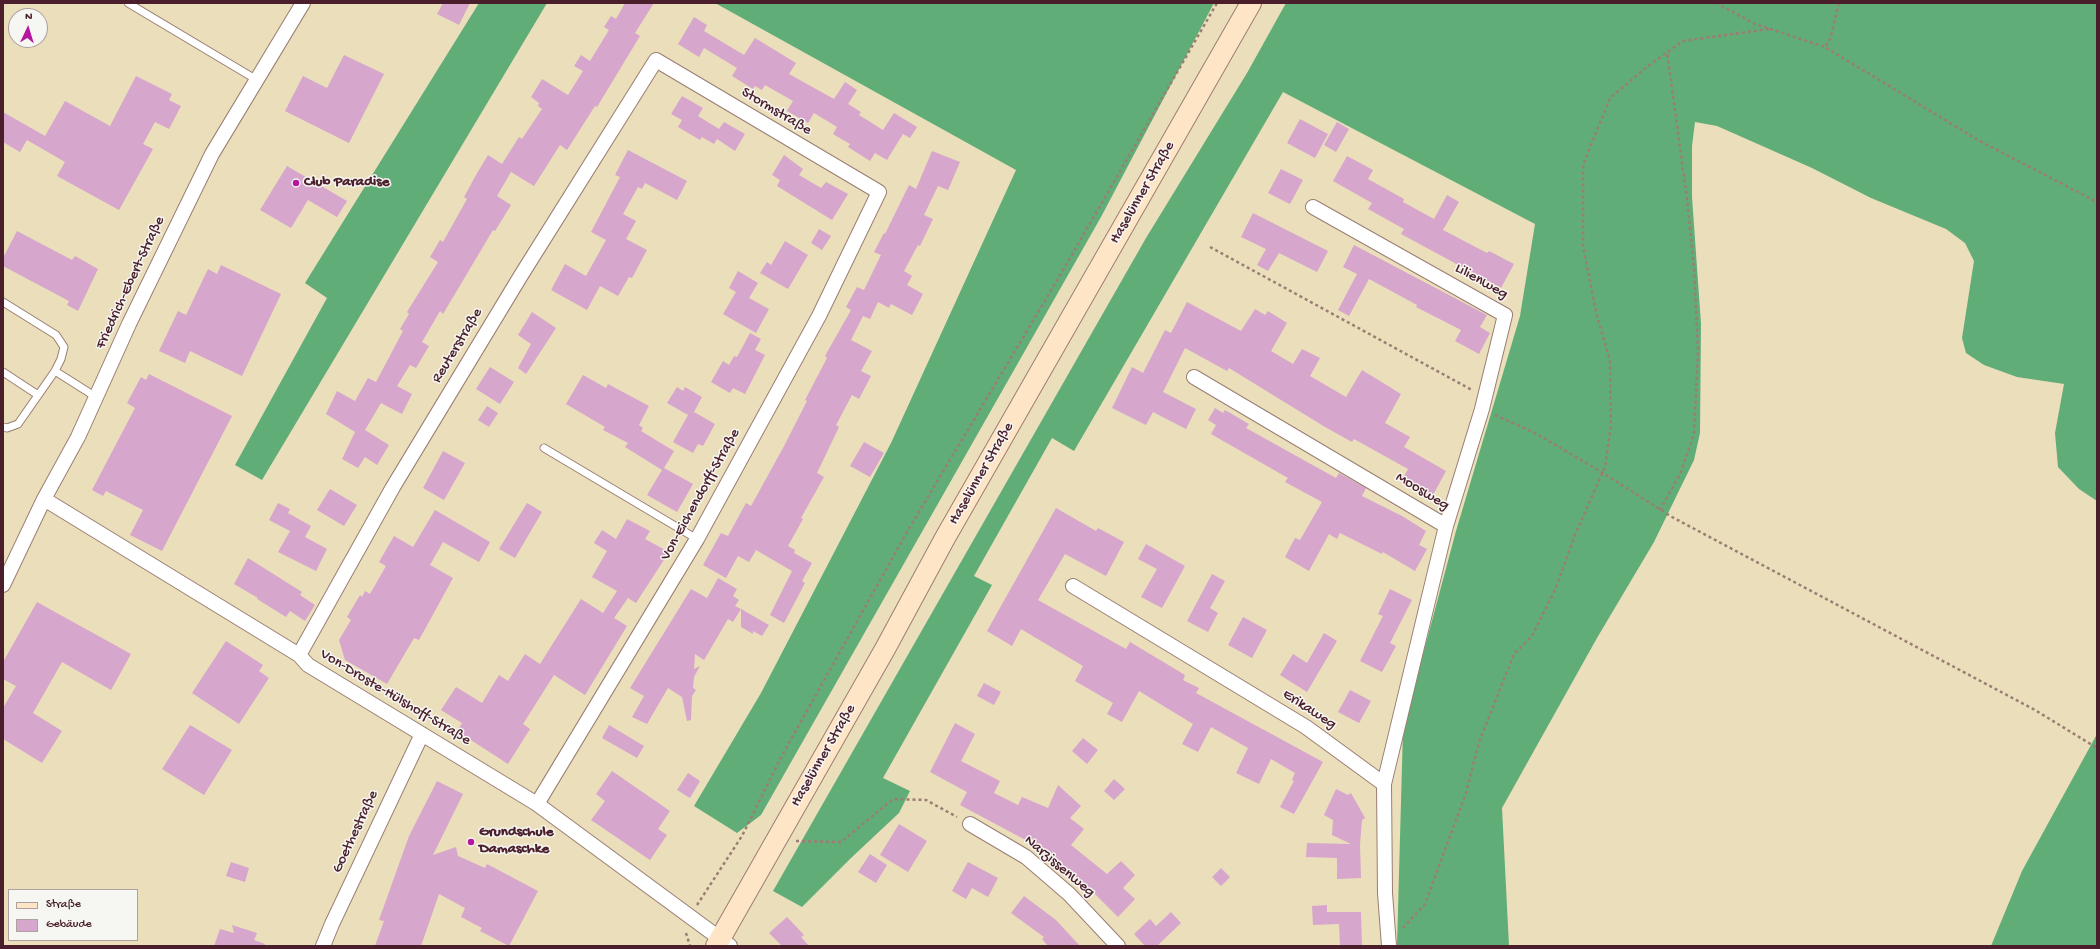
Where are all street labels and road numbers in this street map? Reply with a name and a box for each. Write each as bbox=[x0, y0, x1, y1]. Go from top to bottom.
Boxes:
street label: Stormstraße bbox=[738, 84, 814, 140]
street label: Haselünner Straße bbox=[1106, 139, 1180, 247]
street label: Friedrich-Ebert-Straße bbox=[92, 214, 170, 352]
street label: Lilienweg bbox=[1451, 260, 1511, 304]
street label: Reuterstraße bbox=[429, 305, 487, 387]
street label: Haselünner Straße bbox=[945, 420, 1019, 528]
street label: Von-Eichendorff-Straße bbox=[657, 426, 745, 564]
street label: Moosweg bbox=[1392, 469, 1452, 515]
street label: Von-Droste-Hülshoff-Straße bbox=[316, 646, 474, 750]
street label: Erikaweg bbox=[1279, 686, 1339, 734]
street label: Haselünner Straße bbox=[787, 702, 861, 810]
street label: Goethestraße bbox=[329, 788, 383, 876]
street label: Narzissenweg bbox=[1020, 832, 1098, 902]

